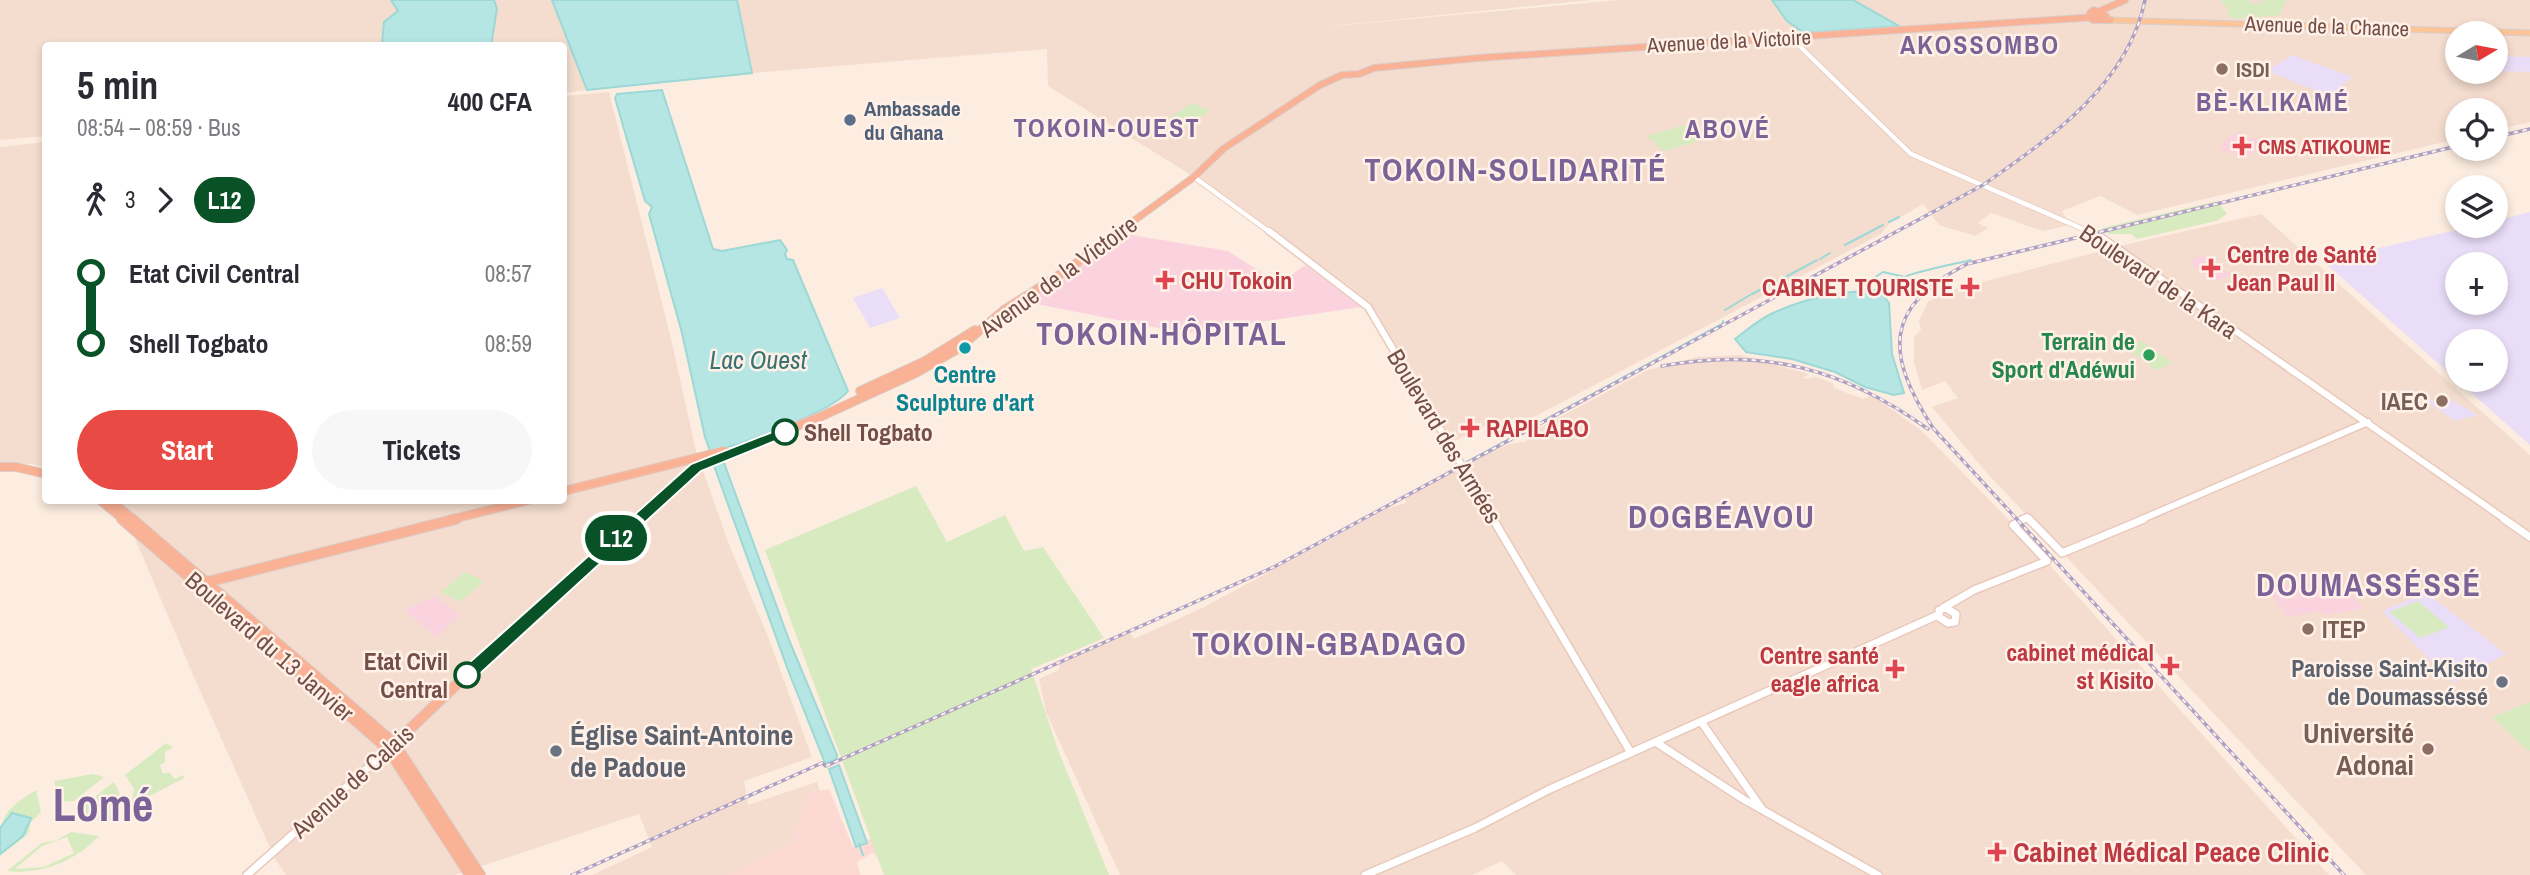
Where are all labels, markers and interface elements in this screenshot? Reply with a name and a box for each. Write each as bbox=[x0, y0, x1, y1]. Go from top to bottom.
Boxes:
street label: Avenue de la Chance bbox=[2243, 9, 2410, 43]
north arrow bbox=[2445, 21, 2508, 84]
map controls bbox=[2445, 21, 2508, 392]
street label: Avenue de la Victoire bbox=[1645, 22, 1812, 60]
district label: AKOSSOMBO bbox=[1900, 27, 2060, 62]
place label: ISDI bbox=[2236, 55, 2270, 84]
text: 5 min bbox=[77, 60, 158, 111]
marker: ISDI bbox=[2214, 61, 2230, 77]
text: 400 CFA bbox=[448, 84, 532, 119]
district label: BÈ-KLIKAMÉ bbox=[2196, 84, 2350, 119]
place label: Ambassade du Ghana bbox=[864, 94, 961, 147]
button: locate bbox=[2445, 98, 2508, 161]
district label: TOKOIN-OUEST bbox=[1013, 110, 1201, 145]
district label: ABOVÉ bbox=[1685, 111, 1771, 146]
text: 08:54 – 08:59 · Bus bbox=[77, 112, 241, 143]
marker: Ambassade du Ghana bbox=[842, 112, 858, 128]
place label: CMS ATIKOUME bbox=[2258, 132, 2391, 161]
marker: CMS ATIKOUME bbox=[2232, 136, 2252, 156]
district label: TOKOIN-SOLIDARITÉ bbox=[1364, 148, 1668, 191]
button: layers bbox=[2445, 175, 2508, 238]
icon: walk bbox=[77, 181, 115, 219]
icon: forward bbox=[146, 181, 184, 219]
text: 3 bbox=[125, 184, 136, 215]
text: L12 bbox=[208, 184, 241, 216]
street label: Avenue de la Victoire bbox=[972, 208, 1143, 345]
street label: Boulevard de la Kara bbox=[2074, 216, 2244, 346]
place label: Centre de Santé Jean Paul II bbox=[2227, 238, 2377, 298]
button: + bbox=[2445, 252, 2508, 315]
text: Etat Civil Central bbox=[129, 256, 300, 291]
text: 08:57 bbox=[485, 258, 532, 289]
marker: Centre de Santé Jean Paul II bbox=[2201, 258, 2221, 278]
place label: CHU Tokoin bbox=[1181, 264, 1292, 296]
marker: CHU Tokoin bbox=[1155, 270, 1175, 290]
place label: CABINET TOURISTE bbox=[1762, 271, 1954, 303]
marker: CABINET TOURISTE bbox=[1960, 277, 1980, 297]
district label: TOKOIN-HÔPITAL bbox=[1036, 312, 1288, 355]
place label: Terrain de Sport d'Adéwui bbox=[1991, 325, 2135, 385]
text: Shell Togbato bbox=[129, 326, 268, 361]
text: 08:59 bbox=[485, 328, 532, 359]
button: − bbox=[2445, 329, 2508, 392]
marker: Centre Sculpture d'art bbox=[957, 340, 973, 356]
water label: Lac Ouest bbox=[709, 342, 808, 377]
street label: Boulevard des Armées bbox=[1380, 343, 1510, 529]
marker: Terrain de Sport d'Adéwui bbox=[2141, 347, 2157, 363]
place label: Centre Sculpture d'art bbox=[896, 358, 1034, 418]
place label: IAEC bbox=[2381, 385, 2428, 417]
marker: IAEC bbox=[2434, 393, 2450, 409]
button: Start bbox=[77, 410, 298, 490]
button: Tickets bbox=[312, 410, 532, 490]
place label: RAPILABO bbox=[1486, 412, 1589, 444]
place label: Shell Togbato bbox=[804, 416, 933, 448]
marker: RAPILABO bbox=[1460, 418, 1480, 438]
marker: Shell Togbato bbox=[772, 419, 798, 445]
district label: DOGBÉAVOU bbox=[1628, 495, 1816, 538]
line badge: L12 bbox=[576, 515, 656, 561]
text: L12 bbox=[599, 522, 633, 554]
district label: DOUMASSÉSSÉ bbox=[2256, 563, 2482, 606]
street label: Boulevard du 13 Janvier bbox=[179, 564, 361, 728]
place label: ITEP bbox=[2322, 613, 2366, 645]
marker: ITEP bbox=[2300, 621, 2316, 637]
district label: TOKOIN-GBADAGO bbox=[1192, 622, 1468, 665]
place label: cabinet médical st Kisito bbox=[2006, 636, 2154, 696]
place label: Centre santé eagle africa bbox=[1760, 639, 1879, 699]
place label: Etat Civil Central bbox=[364, 645, 448, 705]
place label: Paroisse Saint-Kisito de Doumasséssé bbox=[2291, 652, 2488, 712]
marker: cabinet médical st Kisito bbox=[2160, 656, 2180, 676]
marker: Centre santé eagle africa bbox=[1885, 659, 1905, 679]
marker: Etat Civil Central bbox=[454, 662, 480, 688]
marker: Paroisse Saint-Kisito de Doumasséssé bbox=[2494, 674, 2510, 690]
place label: Université Adonai bbox=[2303, 714, 2414, 784]
place label: Église Saint-Antoine de Padoue bbox=[570, 716, 793, 786]
street label: Avenue de Calais bbox=[283, 717, 420, 845]
marker: Université Adonai bbox=[2420, 741, 2436, 757]
marker: Église Saint-Antoine de Padoue bbox=[548, 743, 564, 759]
district label: Lomé bbox=[53, 773, 153, 835]
place label: Cabinet Médical Peace Clinic bbox=[2013, 833, 2330, 871]
marker: Cabinet Médical Peace Clinic bbox=[1987, 842, 2007, 862]

